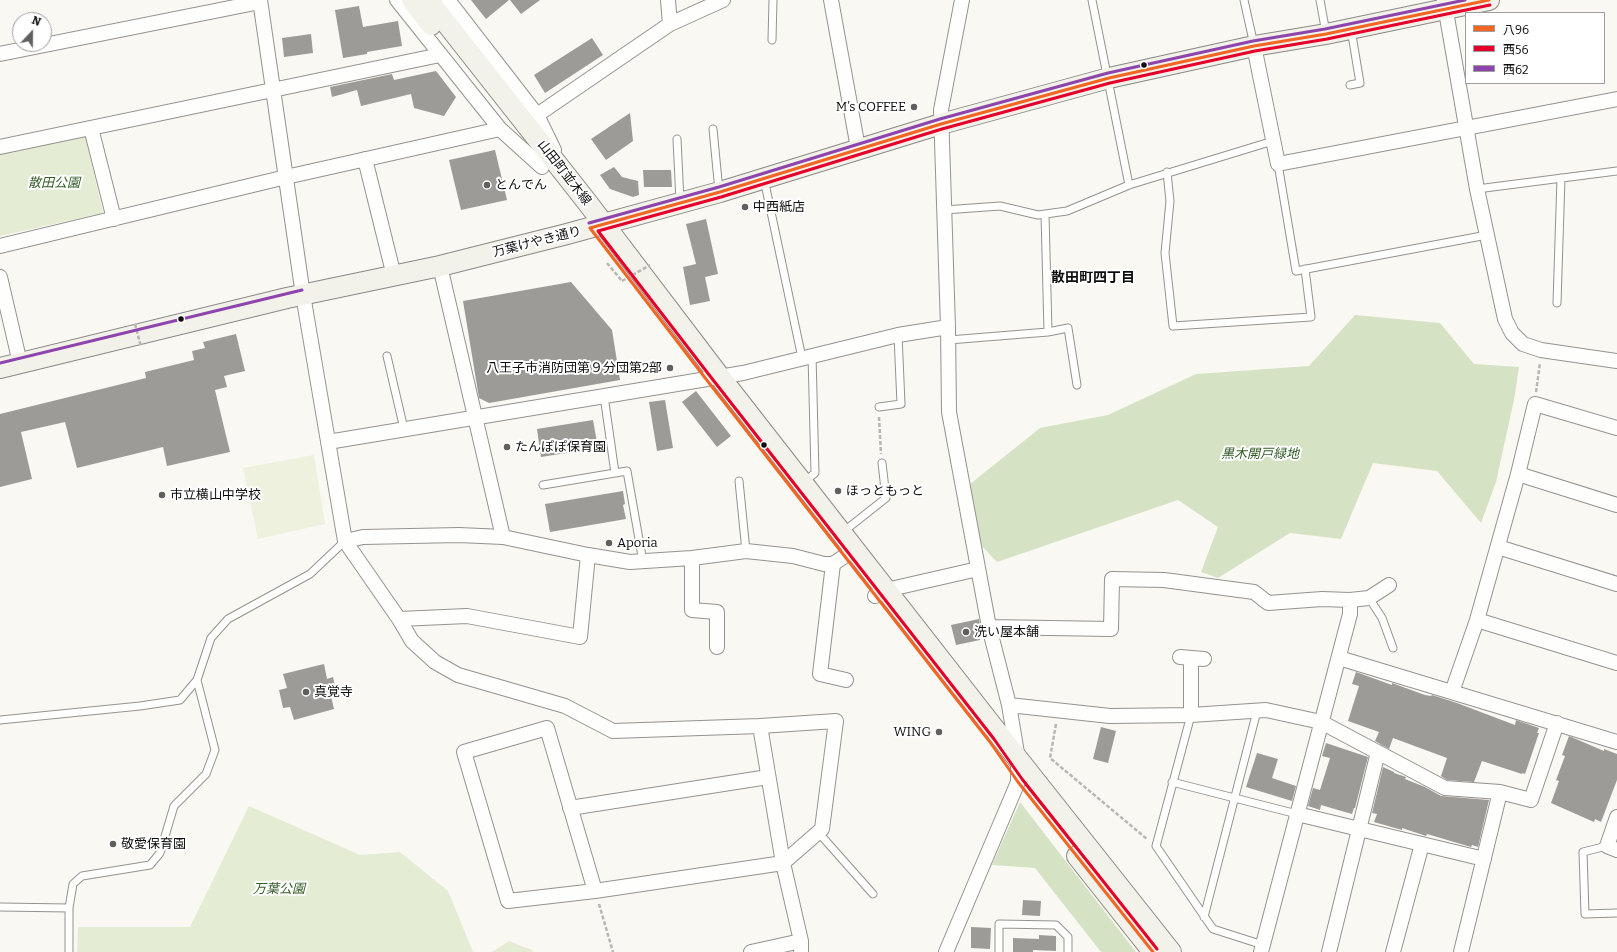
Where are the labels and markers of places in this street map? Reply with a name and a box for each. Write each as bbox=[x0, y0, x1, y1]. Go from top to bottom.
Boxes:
unlabelled marker bbox=[1139, 60, 1149, 70]
place label: M’s COFFEE bbox=[836, 99, 906, 115]
marker: M’s COFFEE bbox=[909, 102, 919, 112]
place label: とんでん bbox=[495, 177, 547, 193]
marker: とんでん bbox=[482, 180, 492, 190]
place label: 中西紙店 bbox=[753, 199, 805, 215]
marker: 中西紙店 bbox=[740, 202, 750, 212]
unlabelled marker bbox=[176, 314, 186, 324]
place label: 八王子市消防団第９分団第2部 bbox=[486, 360, 662, 376]
marker: 八王子市消防団第９分団第2部 bbox=[665, 363, 675, 373]
place label: たんぽぽ保育園 bbox=[515, 439, 606, 455]
unlabelled marker bbox=[759, 440, 769, 450]
marker: たんぽぽ保育園 bbox=[502, 442, 512, 452]
place label: ほっともっと bbox=[846, 483, 924, 499]
marker: ほっともっと bbox=[833, 486, 843, 496]
place label: 市立横山中学校 bbox=[170, 487, 261, 503]
marker: 市立横山中学校 bbox=[157, 490, 167, 500]
place label: Aporia bbox=[617, 535, 658, 551]
marker: Aporia bbox=[604, 538, 614, 548]
place label: 洗い屋本舗 bbox=[974, 624, 1039, 640]
marker: 洗い屋本舗 bbox=[961, 627, 971, 637]
place label: 真覚寺 bbox=[314, 684, 353, 700]
marker: 真覚寺 bbox=[301, 687, 311, 697]
place label: WING bbox=[894, 724, 931, 740]
marker: WING bbox=[934, 727, 944, 737]
place label: 敬愛保育園 bbox=[121, 836, 186, 852]
marker: 敬愛保育園 bbox=[108, 839, 118, 849]

